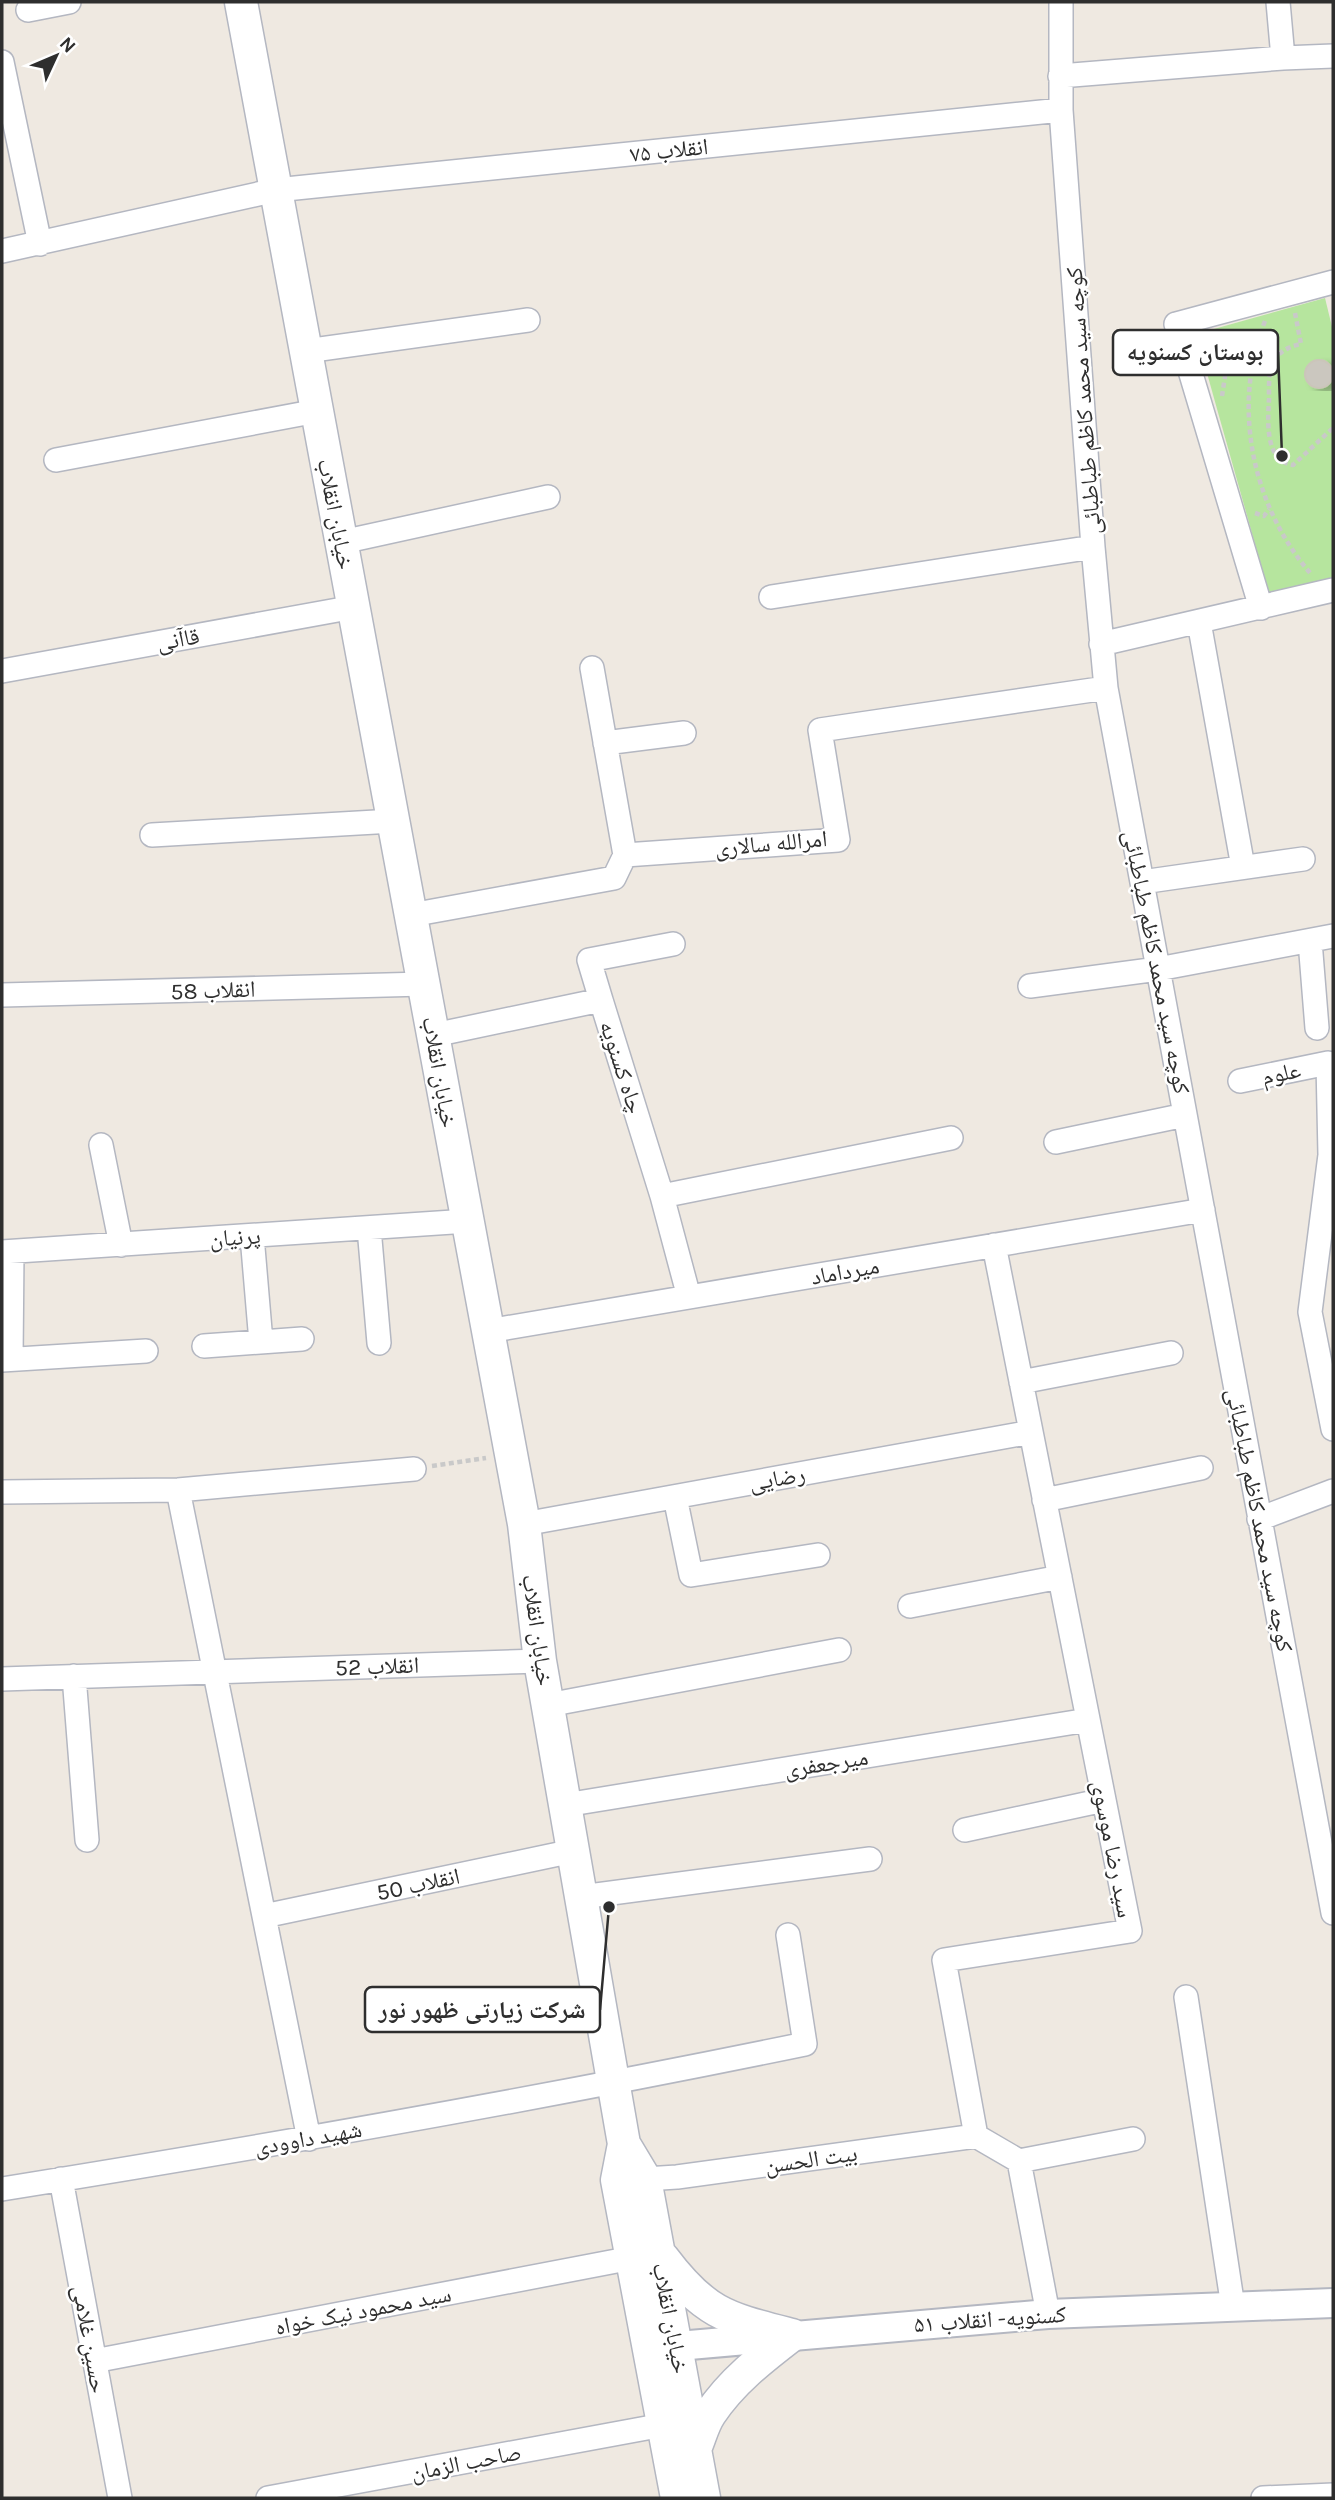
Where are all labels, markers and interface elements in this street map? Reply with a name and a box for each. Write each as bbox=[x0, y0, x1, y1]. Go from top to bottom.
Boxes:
north arrow bbox=[21, 21, 91, 91]
text: N bbox=[55, 32, 80, 57]
street label: انقلاب ۷۵ bbox=[629, 133, 710, 168]
street label: کوچه سید محمد کاظم طباطبائی bbox=[1061, 266, 1108, 536]
callout: بوستان کسنویه bbox=[1113, 330, 1278, 375]
text: بوستان کسنویه bbox=[1127, 338, 1263, 366]
street label: خیابان انقلاب bbox=[312, 456, 359, 572]
street label: قاآنی bbox=[155, 622, 202, 657]
street label: امرالله سالاری bbox=[714, 825, 829, 862]
street label: کوچه سید محمد کاظم طباطبائی bbox=[1116, 828, 1195, 1097]
street label: انقلاب 58 bbox=[170, 976, 256, 1005]
street label: خیابان انقلاب bbox=[416, 1014, 463, 1130]
street label: چاه کسنویه bbox=[594, 1017, 649, 1117]
street label: علوم bbox=[1259, 1056, 1304, 1093]
street label: پرنیان bbox=[209, 1222, 261, 1253]
street label: میرداماد bbox=[809, 1252, 881, 1291]
street label: کوچه سید محمد کاظم طباطبائی bbox=[1219, 1386, 1298, 1655]
street label: رضایی bbox=[747, 1460, 807, 1497]
street label: خیابان انقلاب bbox=[516, 1573, 559, 1688]
street label: انقلاب 52 bbox=[334, 1652, 420, 1681]
street label: میرجعفری bbox=[782, 1744, 870, 1783]
street label: سید رضا موسوی bbox=[1086, 1778, 1139, 1920]
street label: انقلاب 50 bbox=[374, 1862, 462, 1906]
callout: شرکت زیارتی ظهور نور bbox=[365, 1987, 600, 2032]
text: شرکت زیارتی ظهور نور bbox=[377, 1996, 586, 2024]
street label: شهید داوودی bbox=[252, 2116, 364, 2161]
street label: بیت الحسن bbox=[763, 2140, 859, 2179]
street label: خیابان انقلاب bbox=[647, 2260, 694, 2376]
street label: سید محمود نیک خواه bbox=[273, 2280, 454, 2341]
street label: حسین غلامی bbox=[67, 2283, 112, 2395]
street label: کسنویه- انقلاب ۵۱ bbox=[913, 2301, 1068, 2338]
street label: صاحب الزمان bbox=[408, 2439, 524, 2486]

